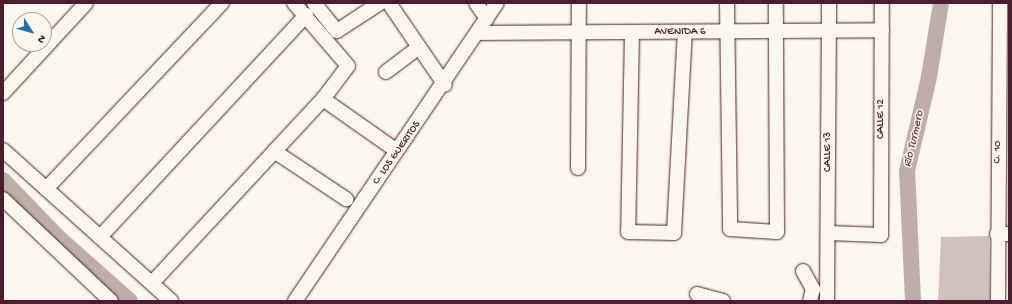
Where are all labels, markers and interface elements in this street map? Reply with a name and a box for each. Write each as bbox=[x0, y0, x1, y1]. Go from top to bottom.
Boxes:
north arrow bbox=[12, 12, 52, 52]
street label: AVENIDA 6 bbox=[654, 25, 706, 39]
text: N bbox=[34, 32, 48, 45]
street label: CALLE 12 bbox=[874, 99, 888, 139]
water label: Río Turmero bbox=[902, 109, 928, 169]
street label: C. LOS GUERITOS bbox=[370, 119, 424, 187]
street label: CALLE 13 bbox=[821, 132, 835, 172]
street label: C. 10 bbox=[991, 141, 1005, 163]

